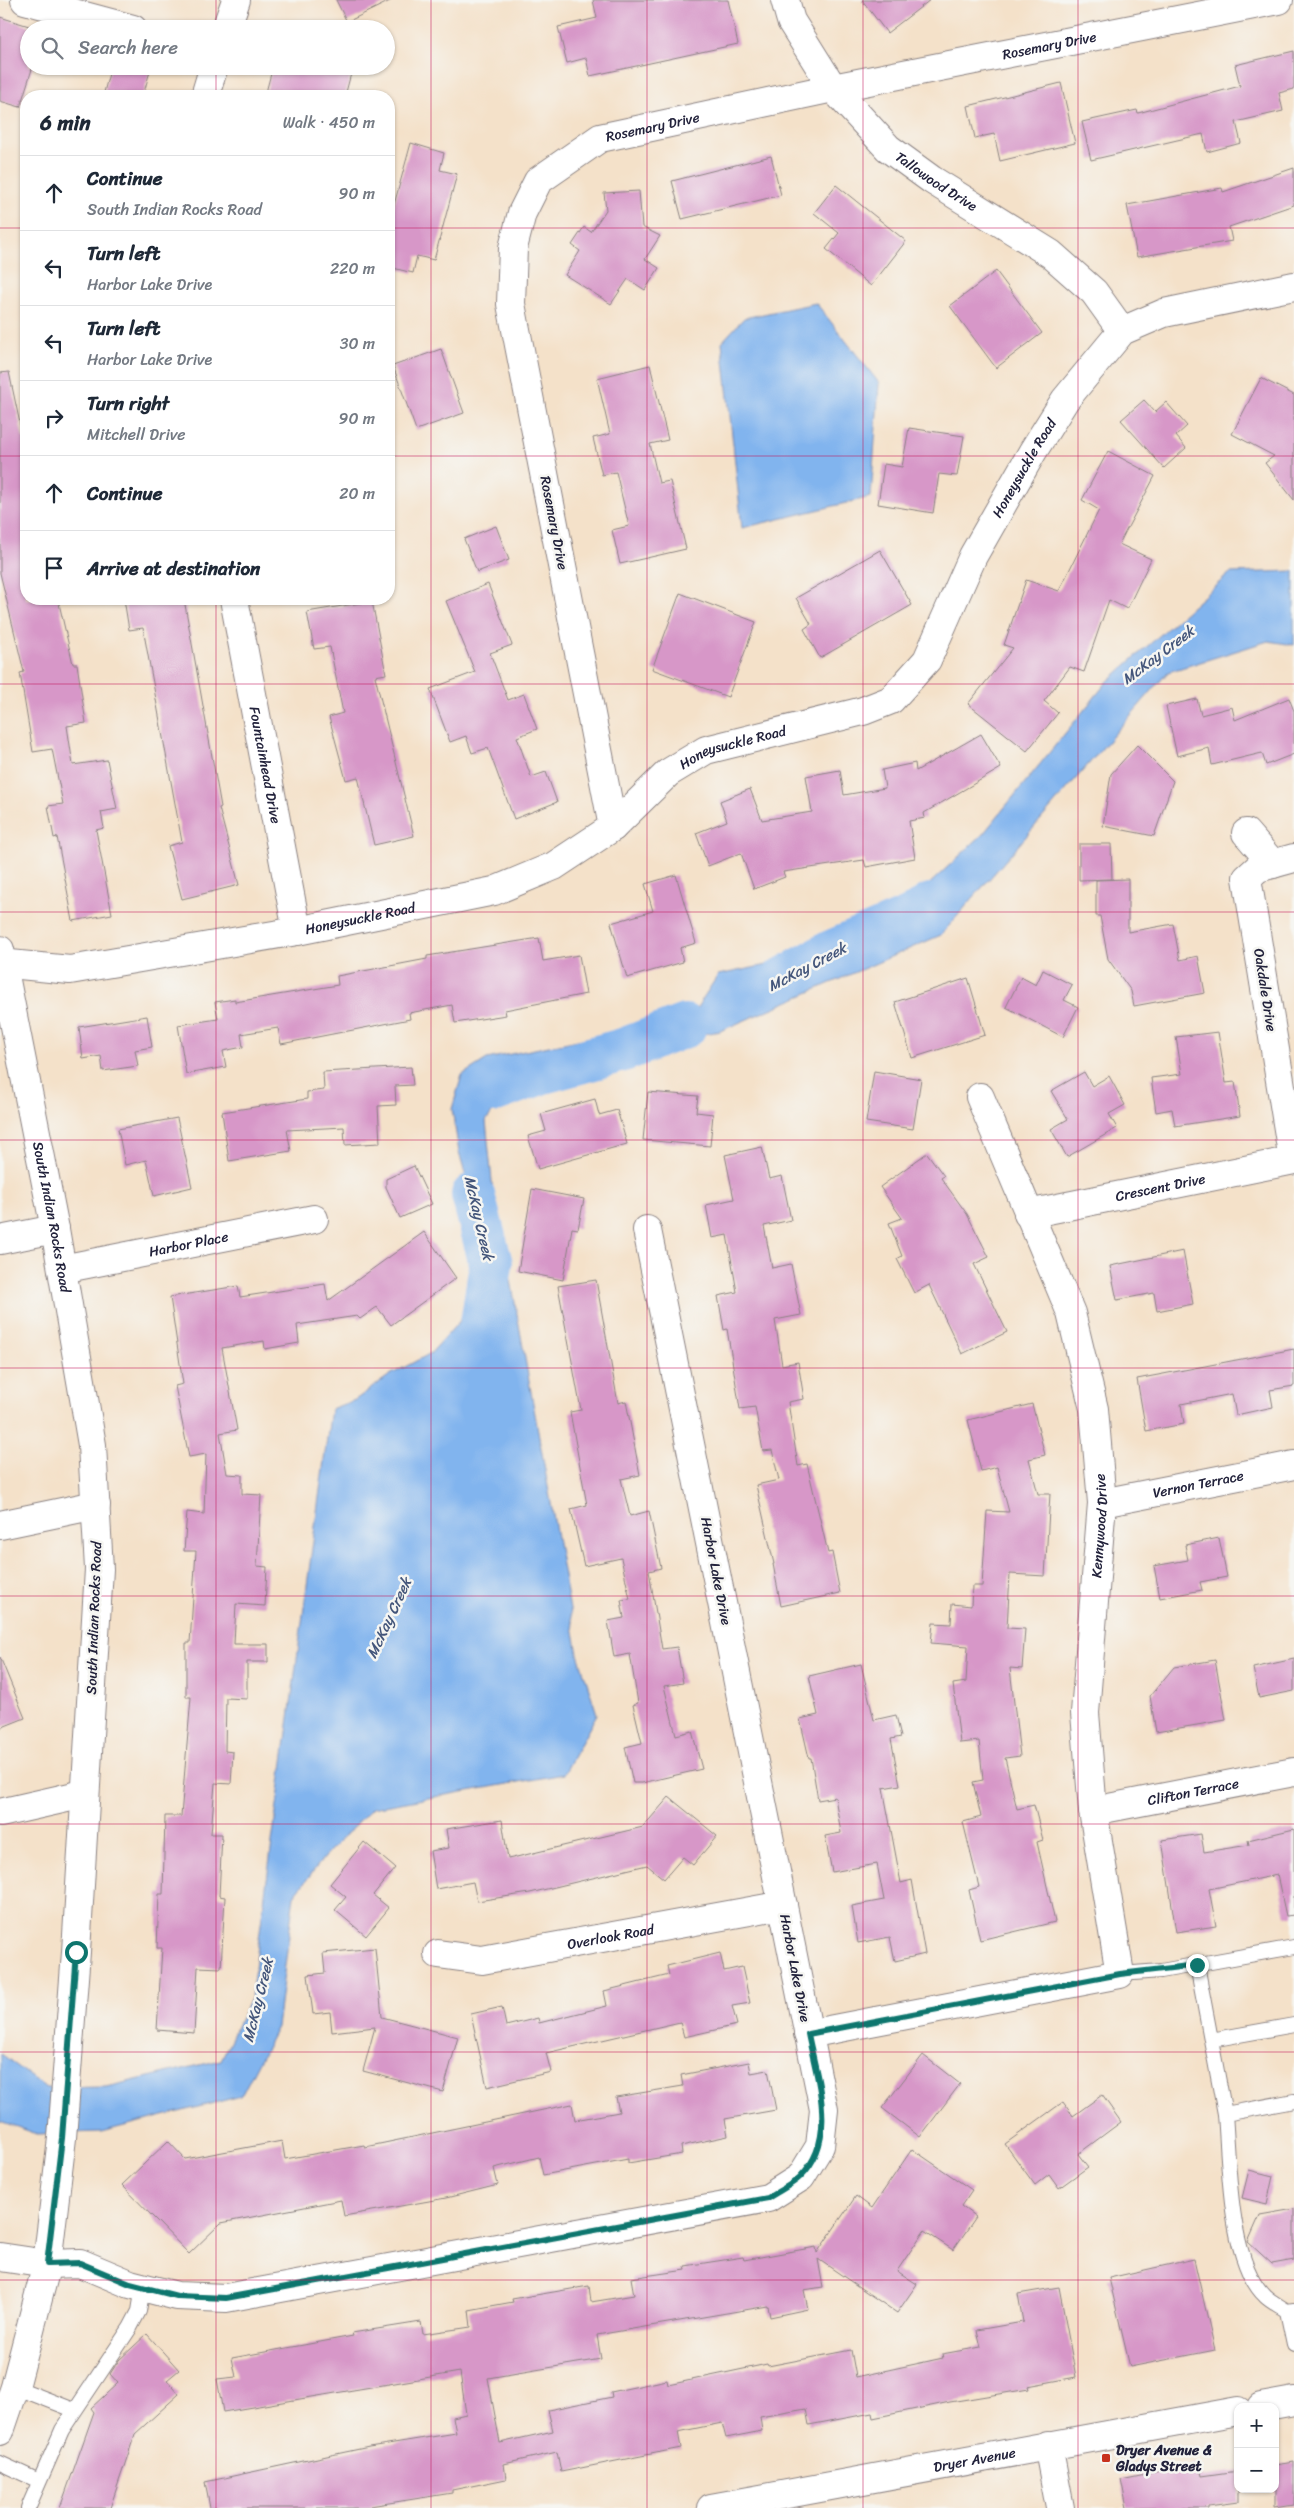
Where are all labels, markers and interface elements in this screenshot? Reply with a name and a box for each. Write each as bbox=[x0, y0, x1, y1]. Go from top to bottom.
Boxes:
search box bbox=[20, 20, 395, 75]
street label: Rosemary Drive bbox=[1000, 24, 1099, 67]
text: Search here bbox=[78, 31, 178, 64]
icon: search bbox=[38, 34, 66, 62]
text: 6 min bbox=[40, 104, 91, 142]
street label: Rosemary Drive bbox=[603, 104, 702, 149]
text: Walk · 450 m bbox=[283, 108, 375, 137]
street label: Tallowood Drive bbox=[890, 145, 983, 218]
text: Continue bbox=[87, 162, 163, 195]
icon: ahead bbox=[40, 179, 68, 207]
text: 90 m bbox=[339, 179, 375, 208]
text: South Indian Rocks Road bbox=[87, 195, 262, 224]
text: Turn left bbox=[87, 237, 160, 270]
icon: left bbox=[40, 254, 68, 282]
text: 220 m bbox=[330, 254, 375, 283]
text: Harbor Lake Drive bbox=[87, 270, 212, 299]
text: Turn left bbox=[87, 312, 160, 345]
icon: left bbox=[40, 329, 68, 357]
text: 30 m bbox=[340, 329, 375, 358]
text: Harbor Lake Drive bbox=[87, 345, 212, 374]
text: Turn right bbox=[87, 387, 169, 420]
icon: right bbox=[40, 404, 68, 432]
text: 90 m bbox=[339, 404, 375, 433]
street label: Honeysuckle Road bbox=[985, 412, 1064, 522]
text: Mitchell Drive bbox=[87, 420, 186, 449]
street label: Rosemary Drive bbox=[533, 474, 575, 572]
text: Continue bbox=[87, 477, 163, 510]
icon: ahead bbox=[40, 479, 68, 507]
text: 20 m bbox=[339, 479, 375, 508]
text: Arrive at destination bbox=[87, 552, 260, 585]
icon: arrive bbox=[40, 554, 68, 582]
water label: McKay Creek bbox=[1116, 617, 1202, 691]
street label: Fountainhead Drive bbox=[242, 704, 289, 826]
street label: Honeysuckle Road bbox=[674, 718, 790, 776]
street label: Honeysuckle Road bbox=[303, 895, 419, 942]
water label: McKay Creek bbox=[763, 934, 853, 999]
street label: Oakdale Drive bbox=[1246, 947, 1284, 1033]
street label: South Indian Rocks Road bbox=[26, 1139, 78, 1296]
street label: Crescent Drive bbox=[1113, 1166, 1208, 1208]
water label: McKay Creek bbox=[457, 1173, 502, 1265]
street label: Harbor Place bbox=[147, 1224, 230, 1264]
street label: Vernon Terrace bbox=[1151, 1463, 1246, 1505]
street label: Kennywood Drive bbox=[1083, 1473, 1115, 1579]
street label: Harbor Lake Drive bbox=[693, 1515, 739, 1627]
street label: South Indian Rocks Road bbox=[79, 1539, 109, 1695]
water label: McKay Creek bbox=[359, 1572, 420, 1663]
street label: Clifton Terrace bbox=[1145, 1770, 1241, 1813]
street label: Harbor Lake Drive bbox=[772, 1912, 818, 2024]
street label: Overlook Road bbox=[565, 1916, 657, 1957]
route start bbox=[65, 1941, 88, 1964]
water label: McKay Creek bbox=[235, 1953, 282, 2045]
route end bbox=[1186, 1954, 1209, 1977]
map controls bbox=[1234, 2403, 1279, 2493]
button: + bbox=[1234, 2403, 1279, 2448]
place label: Dryer Avenue & Gladys Street bbox=[1115, 2438, 1212, 2479]
street label: Dryer Avenue bbox=[931, 2440, 1018, 2479]
button: − bbox=[1234, 2448, 1279, 2493]
marker: Dryer Avenue & Gladys Street bbox=[1100, 2452, 1112, 2464]

